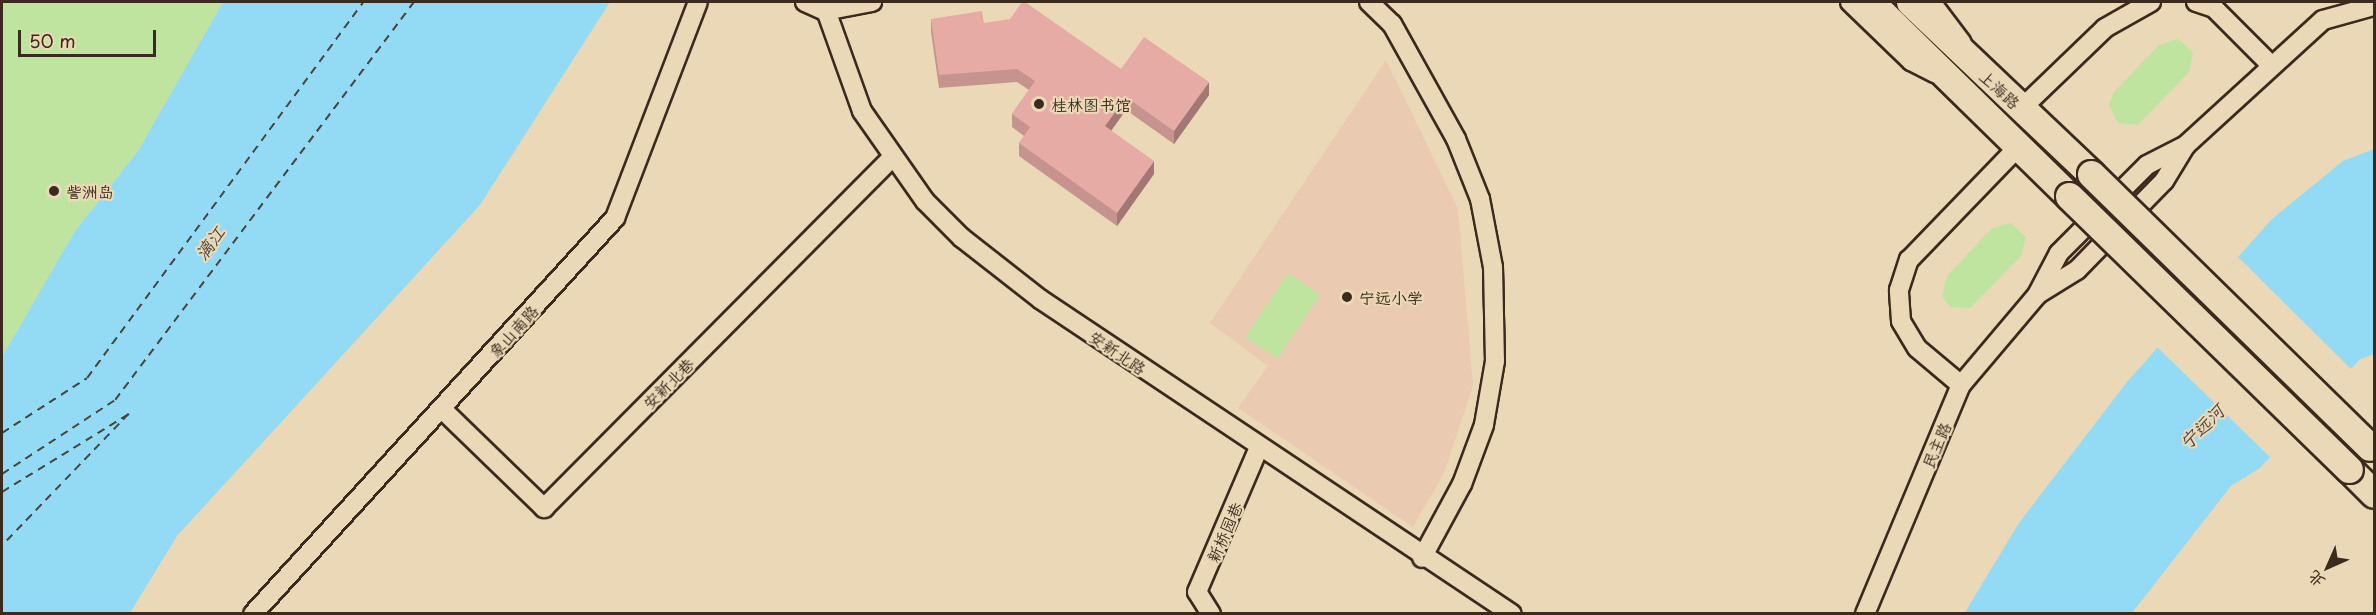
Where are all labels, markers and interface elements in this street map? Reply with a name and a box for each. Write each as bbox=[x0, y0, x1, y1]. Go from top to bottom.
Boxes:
scale bar bbox=[21, 18, 159, 56]
text: 50 m bbox=[29, 27, 76, 54]
street label: 上海路 bbox=[1976, 66, 2024, 112]
place label: 桂林图书馆 bbox=[1051, 94, 1131, 114]
marker: 桂林图书馆 bbox=[1032, 97, 1046, 111]
place label: 訾洲岛 bbox=[66, 181, 114, 201]
marker: 訾洲岛 bbox=[47, 184, 61, 198]
water label: 漓江 bbox=[191, 222, 229, 264]
place label: 宁远小学 bbox=[1359, 287, 1423, 307]
marker: 宁远小学 bbox=[1340, 290, 1354, 304]
street label: 象山南路 bbox=[484, 301, 542, 361]
street label: 安新北路 bbox=[1086, 326, 1150, 378]
street label: 安新北巷 bbox=[639, 354, 697, 412]
water label: 宁远河 bbox=[2175, 400, 2229, 454]
street label: 民主路 bbox=[1918, 419, 1954, 471]
street label: 新桥园巷 bbox=[1202, 499, 1246, 565]
north arrow bbox=[2298, 537, 2358, 597]
text: 北 bbox=[2301, 566, 2329, 594]

